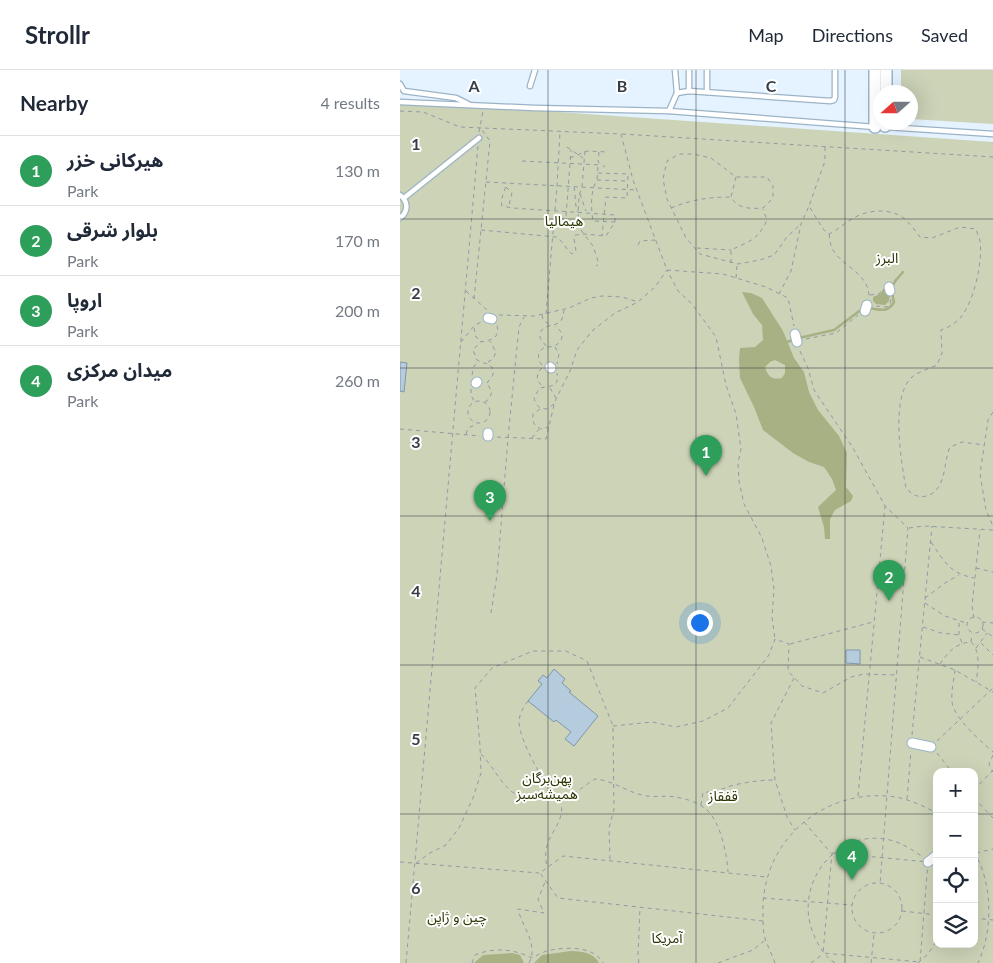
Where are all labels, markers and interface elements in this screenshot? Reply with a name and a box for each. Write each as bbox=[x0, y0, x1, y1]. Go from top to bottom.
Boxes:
text: Strollr bbox=[25, 20, 90, 49]
text: Map bbox=[748, 24, 784, 46]
text: Directions bbox=[812, 24, 893, 46]
text: Saved bbox=[921, 24, 968, 46]
text: A bbox=[467, 76, 480, 95]
text: B bbox=[617, 76, 627, 95]
text: C bbox=[766, 76, 777, 95]
north arrow bbox=[873, 85, 918, 130]
text: Nearby bbox=[20, 90, 88, 115]
text: 4 results bbox=[320, 93, 380, 112]
text: 1 bbox=[411, 134, 421, 153]
text: هیرکانی خزر bbox=[67, 148, 164, 171]
text: 1 bbox=[31, 161, 41, 180]
text: 130 m bbox=[335, 161, 380, 180]
text: Park bbox=[67, 181, 98, 200]
park label: هیمالیا bbox=[545, 212, 583, 229]
text: بلوار شرقی bbox=[67, 218, 158, 241]
text: 2 bbox=[31, 231, 41, 250]
text: 170 m bbox=[335, 231, 380, 250]
park label: البرز bbox=[875, 249, 898, 267]
text: Park bbox=[67, 251, 98, 270]
text: 2 bbox=[411, 283, 421, 302]
text: اروپا bbox=[67, 288, 102, 311]
text: 3 bbox=[31, 301, 41, 320]
text: 200 m bbox=[335, 301, 380, 320]
text: Park bbox=[67, 321, 98, 340]
text: میدان مرکزی bbox=[67, 358, 172, 381]
text: 4 bbox=[31, 371, 41, 390]
text: 260 m bbox=[335, 371, 380, 390]
text: Park bbox=[67, 391, 98, 410]
text: 3 bbox=[411, 432, 421, 451]
pin: 1 bbox=[690, 435, 722, 476]
pin: 3 bbox=[474, 480, 506, 521]
pin: 2 bbox=[873, 560, 905, 601]
text: 4 bbox=[411, 581, 421, 600]
your location bbox=[687, 610, 713, 636]
text: 5 bbox=[411, 729, 421, 748]
map controls bbox=[933, 768, 978, 948]
button: + bbox=[933, 768, 978, 813]
park label: پهن‌برگان همیشه‌سبز bbox=[515, 769, 578, 803]
park label: قفقاز bbox=[707, 787, 738, 805]
button: − bbox=[933, 813, 978, 858]
pin: 4 bbox=[836, 839, 868, 880]
button: locate bbox=[933, 858, 978, 903]
text: 6 bbox=[411, 878, 421, 897]
button: layers bbox=[933, 903, 978, 948]
park label: چین و ژاپن bbox=[427, 908, 487, 927]
park label: آمریکا bbox=[651, 929, 683, 947]

